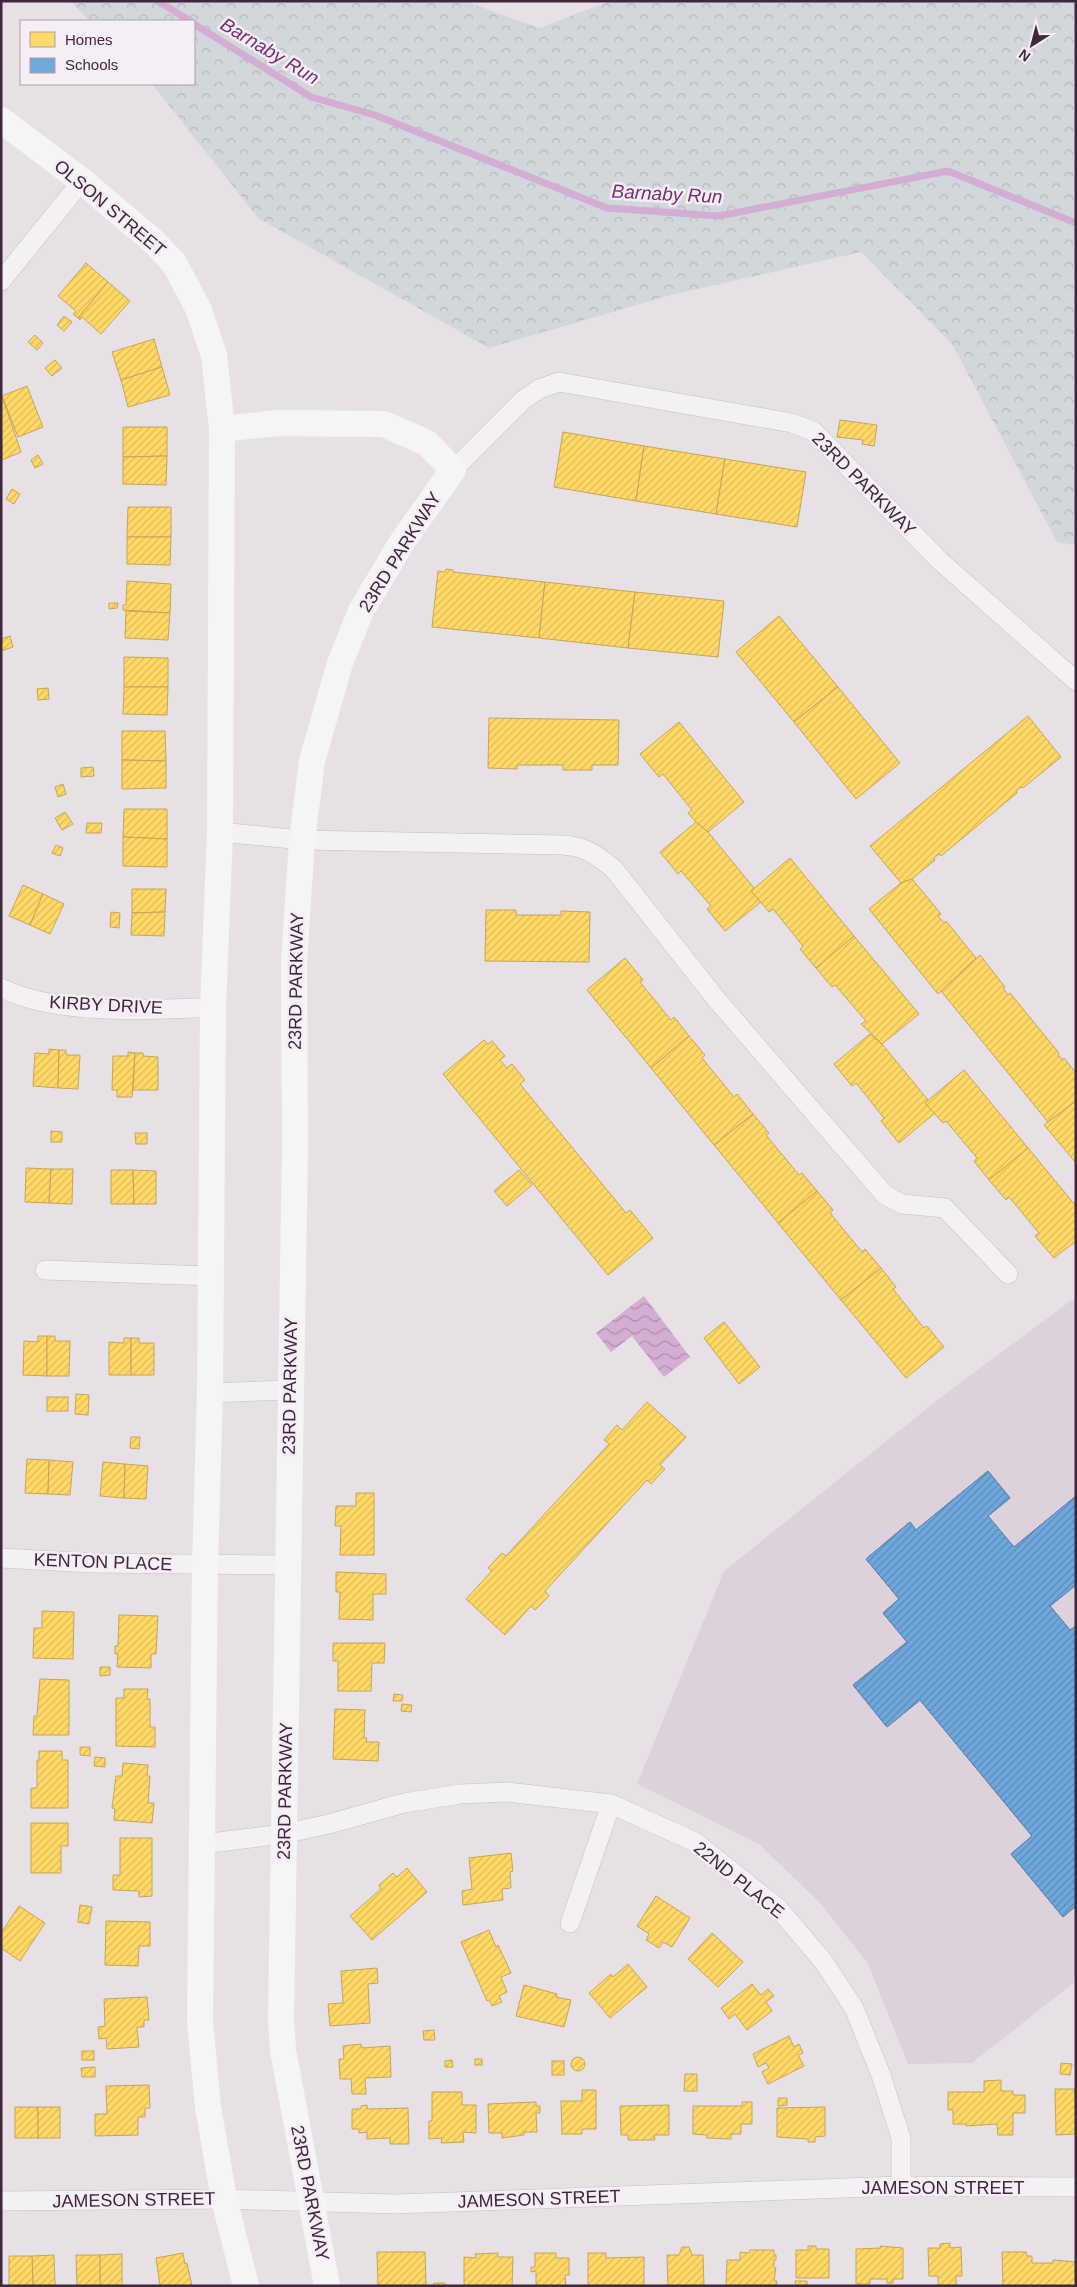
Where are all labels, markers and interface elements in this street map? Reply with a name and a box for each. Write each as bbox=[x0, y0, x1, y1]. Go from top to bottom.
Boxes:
water label: Barnaby Run bbox=[217, 13, 323, 89]
legend bbox=[20, 20, 195, 85]
north arrow bbox=[1007, 20, 1057, 70]
text: Homes bbox=[65, 31, 113, 48]
text: N bbox=[1016, 46, 1033, 65]
text: Schools bbox=[65, 56, 118, 73]
street label: OLSON STREET bbox=[50, 156, 170, 260]
water label: Barnaby Run bbox=[611, 181, 723, 207]
street label: 23RD PARKWAY bbox=[808, 428, 920, 540]
street label: 23RD PARKWAY bbox=[355, 488, 445, 616]
street label: 23RD PARKWAY bbox=[285, 912, 307, 1050]
street label: KIRBY DRIVE bbox=[49, 992, 163, 1018]
street label: 23RD PARKWAY bbox=[279, 1317, 301, 1455]
street label: KENTON PLACE bbox=[33, 1550, 173, 1574]
street label: 23RD PARKWAY bbox=[274, 1722, 296, 1860]
street label: 22ND PLACE bbox=[690, 1838, 788, 1922]
street label: 23RD PARKWAY bbox=[287, 2124, 333, 2262]
street label: JAMESON STREET bbox=[861, 2178, 1025, 2198]
street label: JAMESON STREET bbox=[457, 2186, 621, 2212]
street label: JAMESON STREET bbox=[52, 2189, 216, 2211]

